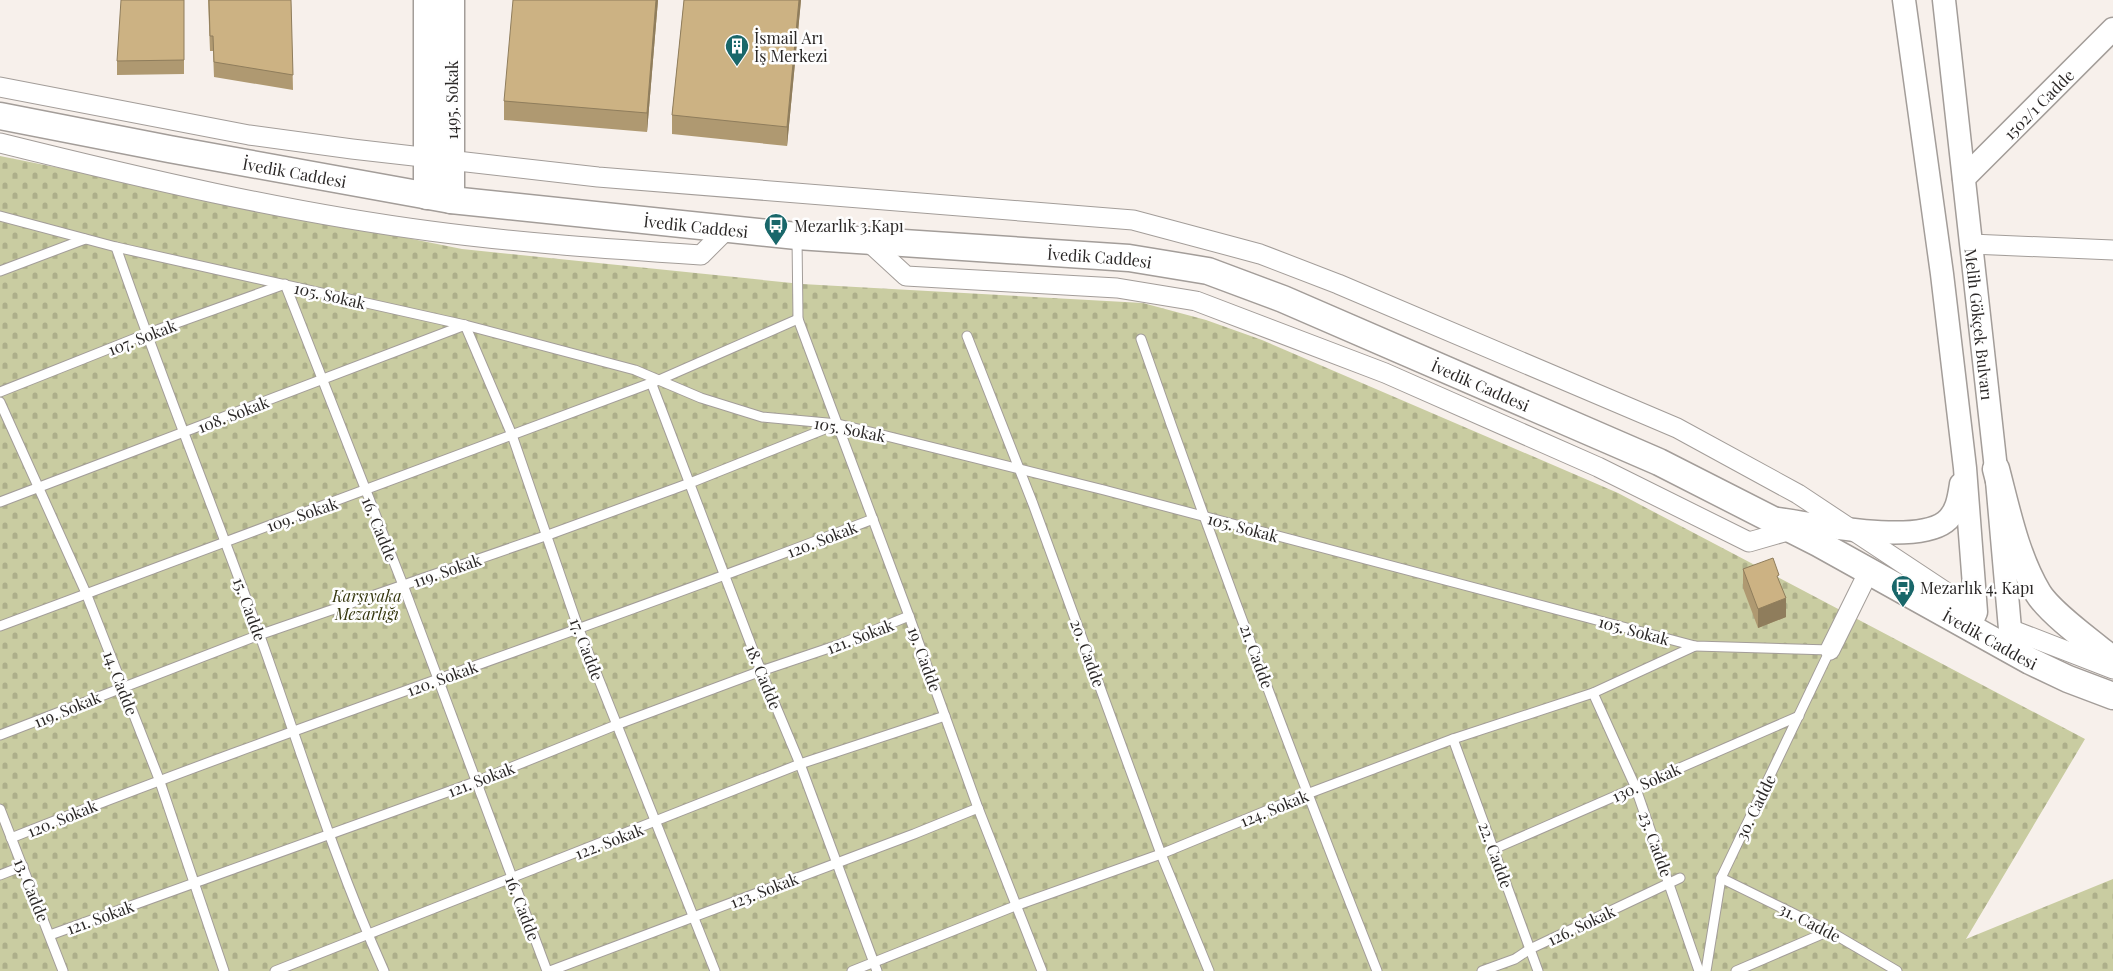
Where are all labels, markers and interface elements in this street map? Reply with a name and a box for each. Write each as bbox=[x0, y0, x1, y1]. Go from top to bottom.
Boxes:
place label: İsmail Arı İş Merkezi bbox=[754, 27, 828, 66]
building icon: İsmail Arı İş Merkezi bbox=[724, 33, 750, 67]
street label: 1495. Sokak bbox=[441, 60, 462, 140]
street label: 1502/1 Cadde bbox=[1999, 64, 2078, 143]
street label: İvedik Caddesi bbox=[241, 152, 349, 191]
street label: İvedik Caddesi bbox=[643, 210, 750, 241]
bus stop icon: Mezarlık 3.Kapı bbox=[763, 212, 789, 246]
place label: Mezarlık 3.Kapı bbox=[794, 215, 904, 236]
street label: İvedik Caddesi bbox=[1047, 242, 1154, 272]
street label: Melih Gökçek Bulvarı bbox=[1961, 247, 1999, 401]
street label: 105. Sokak bbox=[292, 277, 368, 313]
street label: 107. Sokak bbox=[105, 314, 180, 360]
street label: İvedik Caddesi bbox=[1428, 354, 1533, 415]
street label: 108. Sokak bbox=[194, 391, 272, 437]
street label: 105. Sokak bbox=[812, 412, 888, 446]
street label: 109. Sokak bbox=[263, 492, 341, 536]
street label: 16. Cadde bbox=[358, 494, 402, 564]
street label: 105. Sokak bbox=[1205, 507, 1281, 547]
street label: 120. Sokak bbox=[784, 516, 860, 562]
street label: 119. Sokak bbox=[410, 549, 484, 591]
street label: 15. Cadde bbox=[229, 574, 271, 644]
bus stop icon: Mezarlık 4. Kapı bbox=[1890, 574, 1916, 608]
place label: Mezarlık 4. Kapı bbox=[1920, 577, 2034, 598]
park label: Karşıyaka Mezarlığı bbox=[331, 585, 402, 624]
street label: İvedik Caddesi bbox=[1939, 604, 2041, 674]
street label: 105. Sokak bbox=[1596, 610, 1672, 650]
street label: 121. Sokak bbox=[823, 614, 897, 658]
street label: 17. Cadde bbox=[565, 615, 609, 683]
street label: 20. Cadde bbox=[1066, 616, 1110, 690]
street label: 21. Cadde bbox=[1236, 621, 1278, 691]
street label: 19. Cadde bbox=[904, 624, 946, 694]
street label: 18. Cadde bbox=[742, 642, 786, 712]
street label: 14. Cadde bbox=[99, 648, 143, 718]
street label: 120. Sokak bbox=[404, 655, 480, 700]
street label: 119. Sokak bbox=[30, 686, 104, 732]
street label: 121. Sokak bbox=[444, 757, 518, 801]
street label: 130. Sokak bbox=[1608, 757, 1684, 806]
street label: 30. Cadde bbox=[1730, 771, 1780, 843]
street label: 124. Sokak bbox=[1237, 785, 1312, 831]
street label: 120. Sokak bbox=[24, 794, 100, 842]
street label: 23. Cadde bbox=[1634, 808, 1678, 880]
street label: 122. Sokak bbox=[572, 818, 647, 864]
street label: 22. Cadde bbox=[1474, 819, 1518, 891]
street label: 13. Cadde bbox=[10, 855, 54, 925]
street label: 123. Sokak bbox=[727, 867, 801, 913]
street label: 16. Cadde bbox=[501, 873, 545, 943]
street label: 121. Sokak bbox=[63, 895, 137, 939]
street label: 31. Cadde bbox=[1775, 897, 1845, 947]
street label: 126. Sokak bbox=[1544, 900, 1618, 950]

